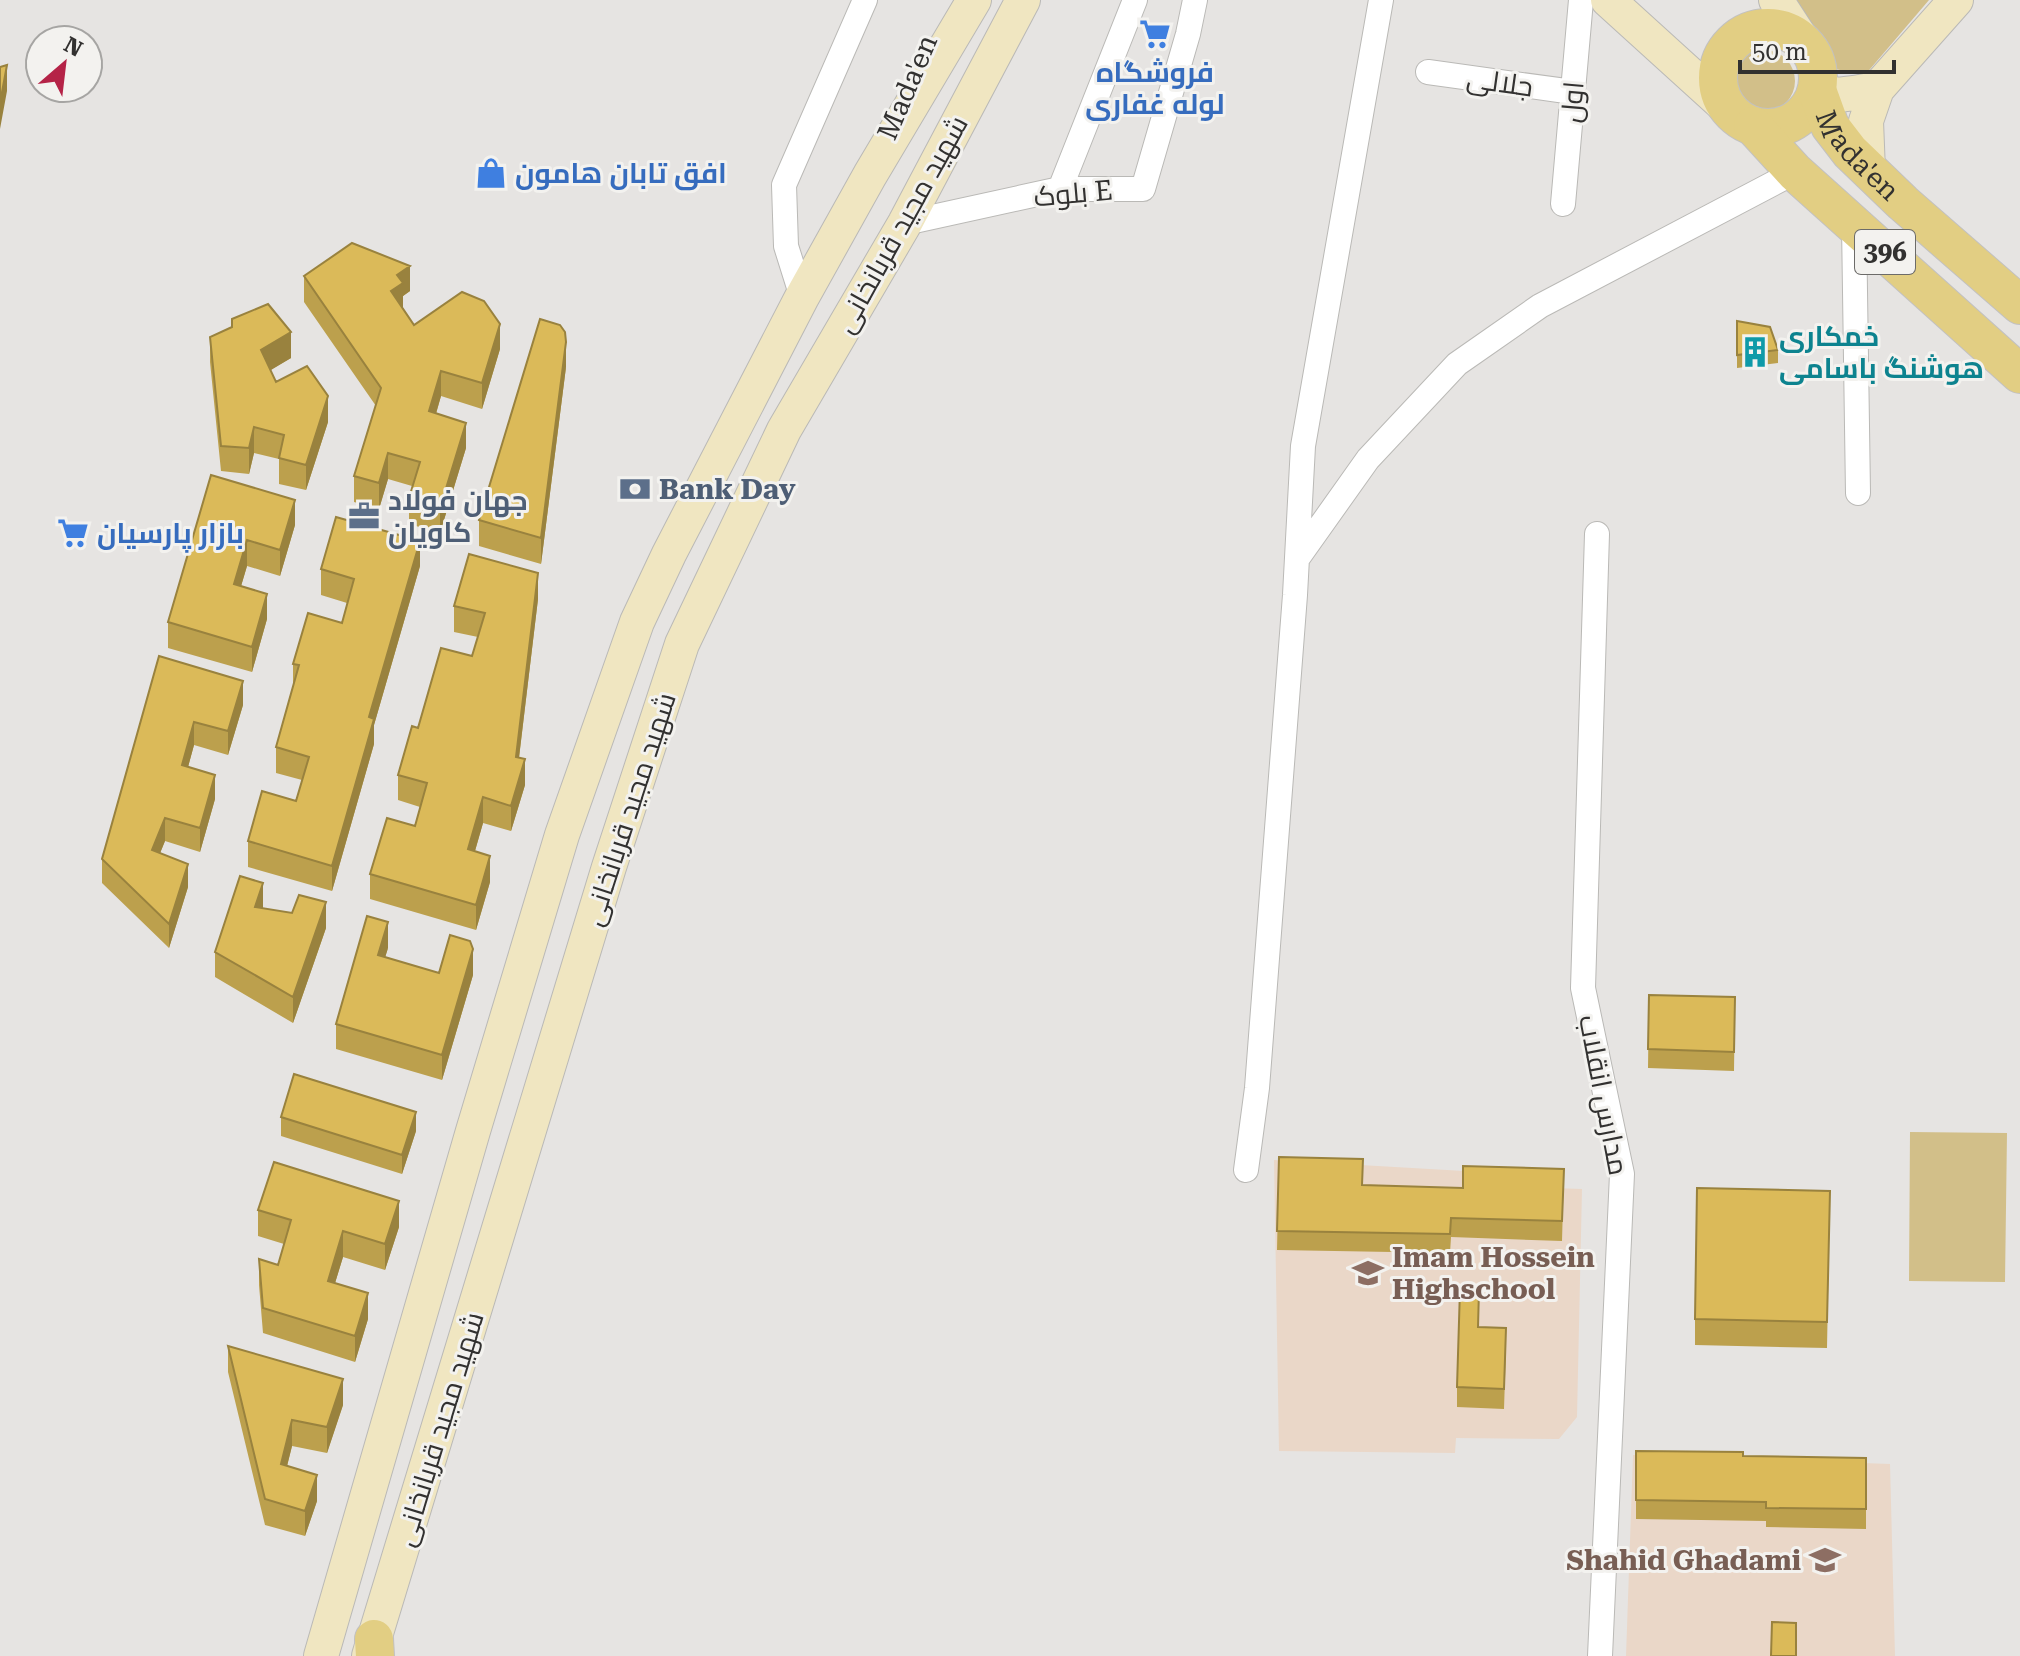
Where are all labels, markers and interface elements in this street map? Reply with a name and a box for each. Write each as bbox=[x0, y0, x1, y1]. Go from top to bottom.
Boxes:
supermarket icon: فروشگاه لوله غفاری bbox=[1138, 17, 1172, 51]
north arrow bbox=[24, 24, 104, 104]
scale bar bbox=[1740, 24, 1894, 74]
street label: Mada'en bbox=[871, 30, 944, 145]
text: N bbox=[60, 32, 87, 62]
text: 50 m bbox=[1752, 38, 1807, 66]
place label: فروشگاه لوله غفاری bbox=[1085, 56, 1225, 121]
street label: جلالی bbox=[1465, 62, 1535, 103]
street label: اول bbox=[1554, 80, 1591, 124]
street label: Mada'en bbox=[1809, 106, 1906, 207]
street label: شهید مجید قربانخانی bbox=[828, 110, 975, 339]
shop icon: افق تابان هامون bbox=[474, 156, 508, 190]
place label: افق تابان هامون bbox=[515, 157, 727, 191]
street label: بلوک E bbox=[1032, 174, 1114, 213]
road number: 396 bbox=[1855, 230, 1915, 274]
place label: خمکاری هوشنگ باسامی bbox=[1779, 320, 1984, 385]
building icon: خمکاری هوشنگ باسامی bbox=[1738, 335, 1772, 369]
bank icon: Bank Day bbox=[618, 472, 652, 506]
place label: Bank Day bbox=[659, 473, 796, 506]
place label: جهان فولاد کاویان bbox=[388, 484, 528, 549]
office icon: جهان فولاد کاویان bbox=[347, 499, 381, 533]
supermarket icon: بازار پارسیان bbox=[56, 516, 90, 550]
place label: بازار پارسیان bbox=[97, 517, 244, 553]
street label: شهید مجید قربانخانی bbox=[576, 688, 683, 930]
street label: مدارس انقلاب bbox=[1572, 1012, 1635, 1178]
place label: Imam Hossein Highschool bbox=[1392, 1241, 1595, 1306]
school or university icon: Imam Hossein Highschool bbox=[1351, 1256, 1385, 1290]
street label: شهید مجید قربانخانی bbox=[388, 1308, 491, 1550]
school or university icon: Shahid Ghadami bbox=[1808, 1543, 1842, 1577]
place label: Shahid Ghadami bbox=[1566, 1544, 1801, 1577]

